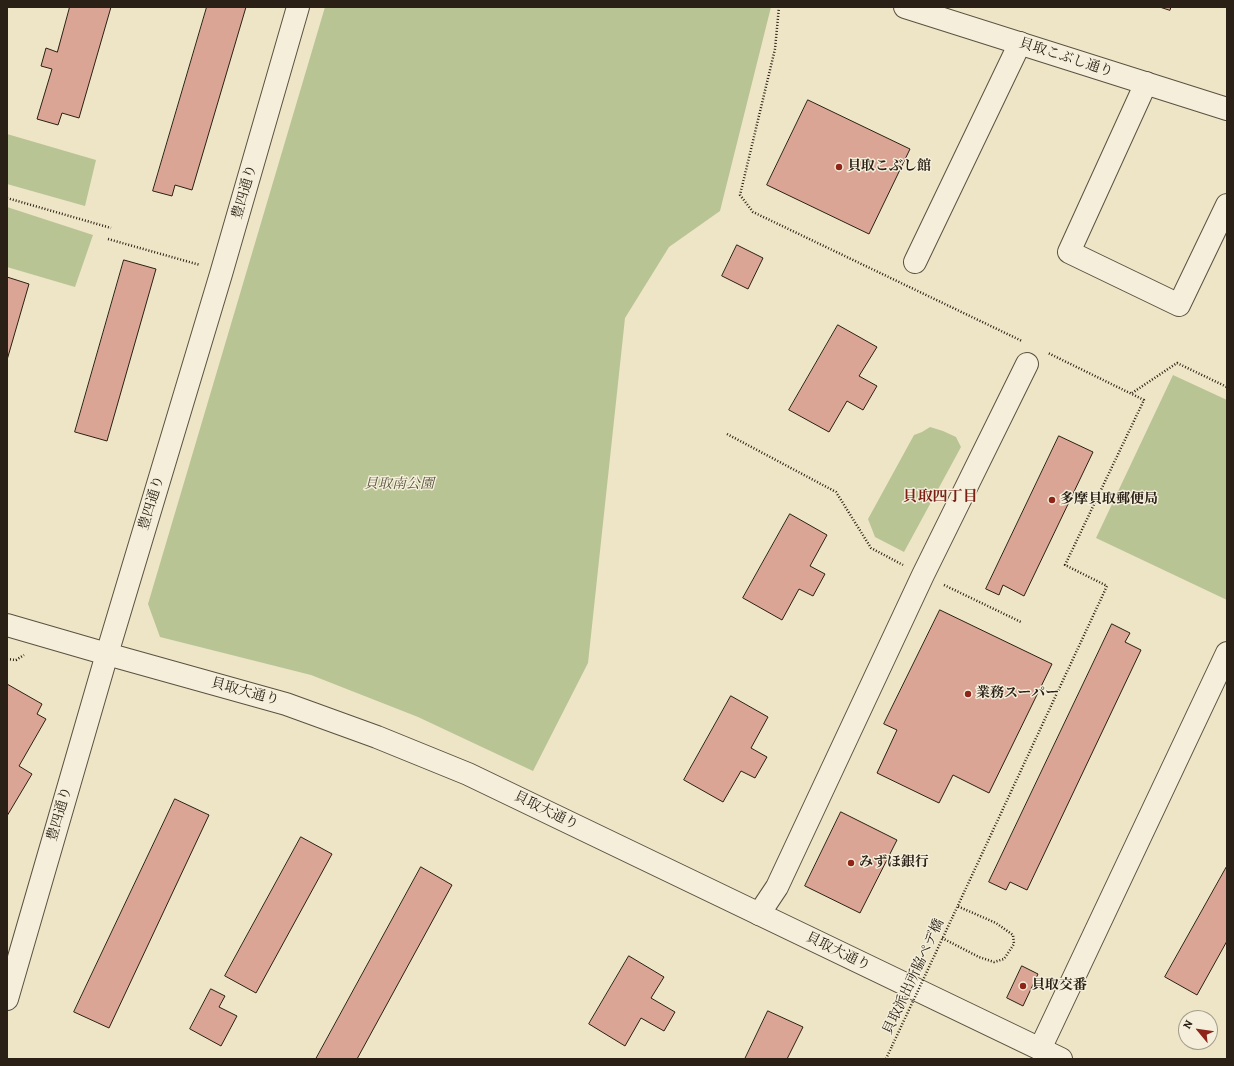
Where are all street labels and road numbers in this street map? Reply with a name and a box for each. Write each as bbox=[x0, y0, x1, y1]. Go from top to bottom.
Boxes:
street label: 貝取こぶし通り bbox=[1017, 35, 1115, 81]
street label: 豊四通り bbox=[229, 163, 261, 221]
street label: 豊四通り bbox=[136, 474, 168, 532]
street label: 貝取大通り bbox=[209, 675, 281, 709]
street label: 豊四通り bbox=[44, 785, 76, 843]
street label: 貝取大通り bbox=[511, 788, 581, 834]
street label: 貝取派出所脇ペデ橋 bbox=[880, 916, 948, 1038]
street label: 貝取大通り bbox=[803, 929, 873, 975]

